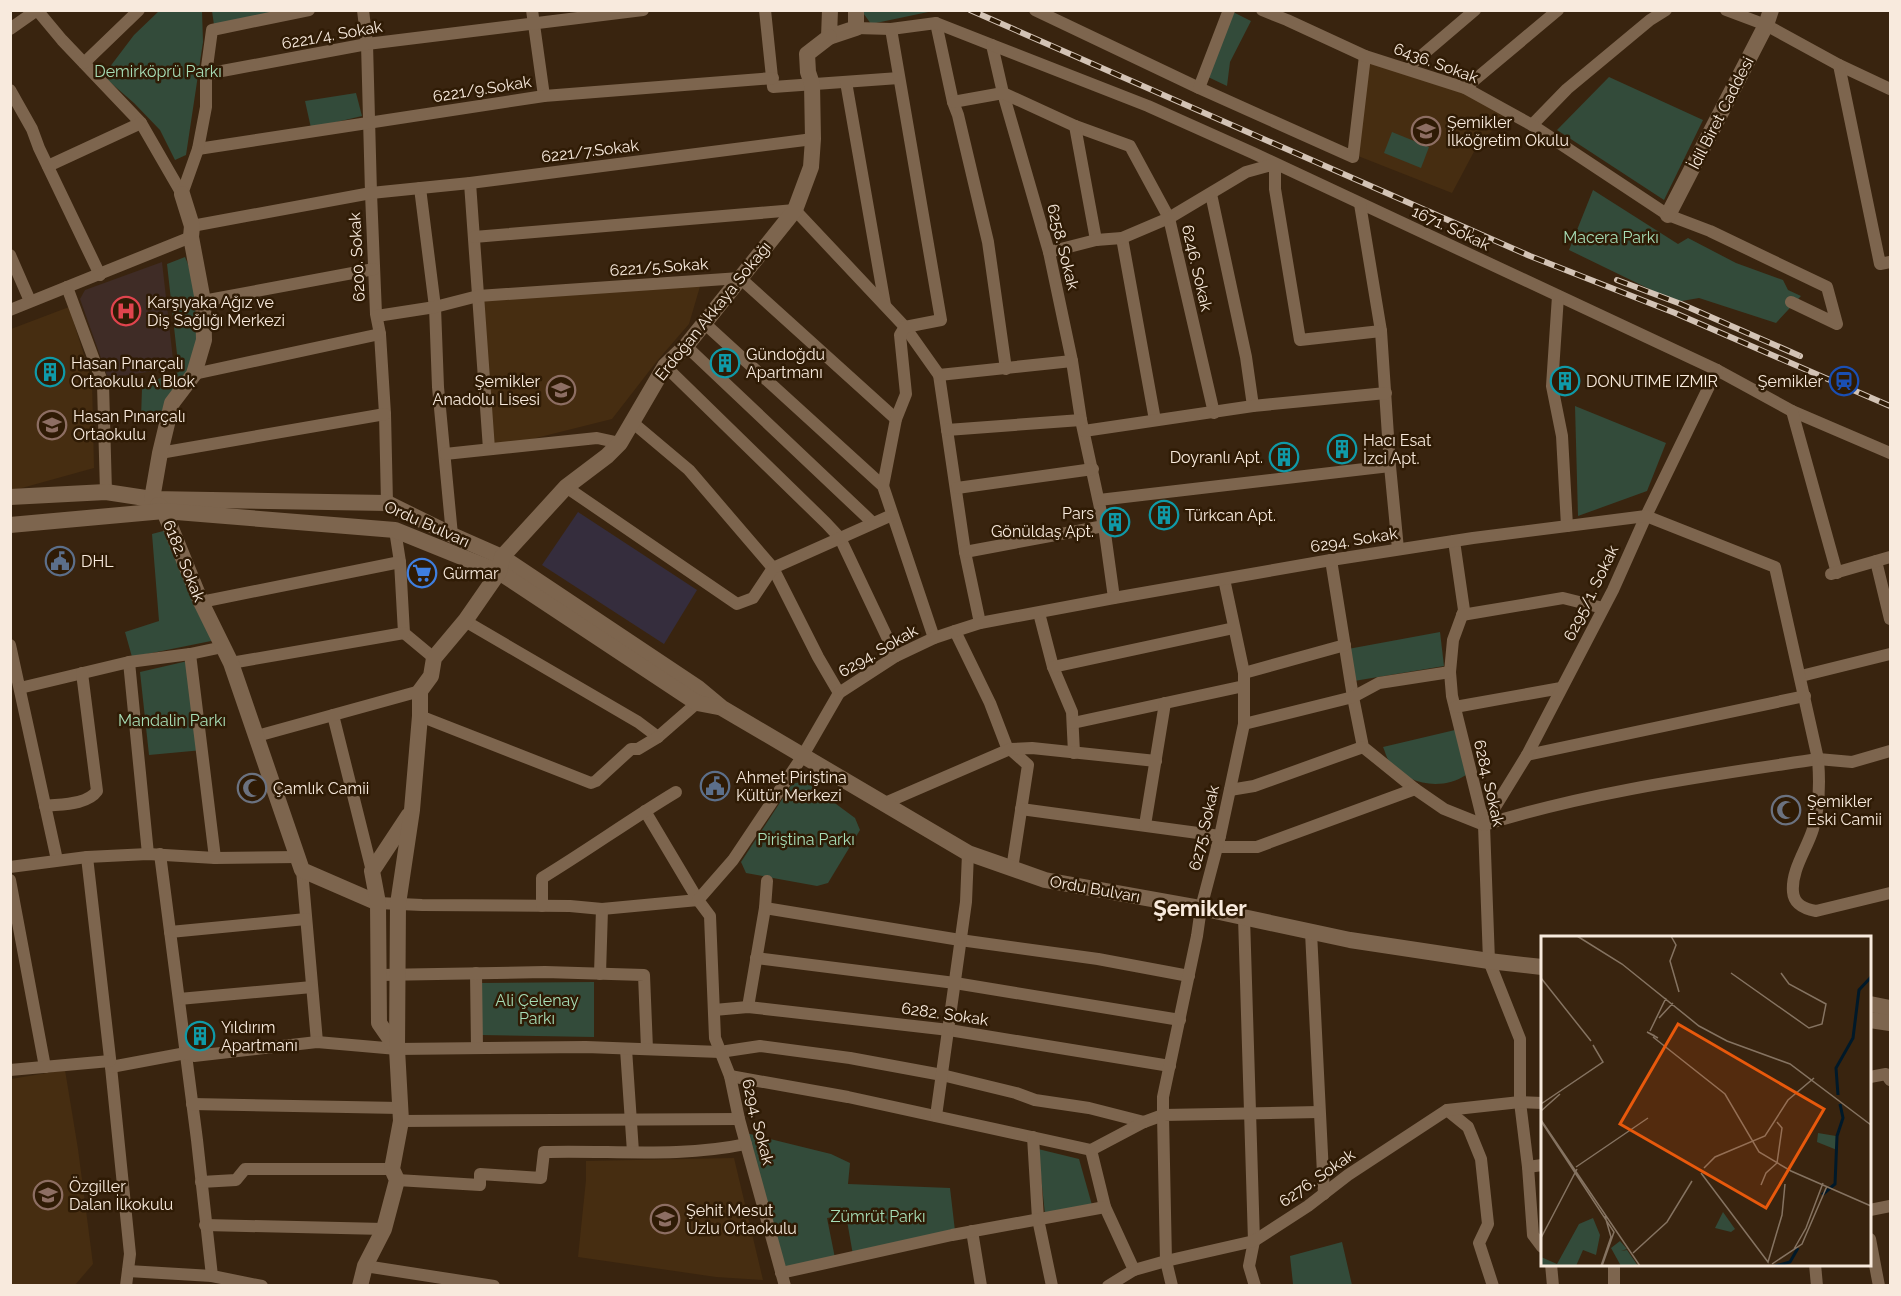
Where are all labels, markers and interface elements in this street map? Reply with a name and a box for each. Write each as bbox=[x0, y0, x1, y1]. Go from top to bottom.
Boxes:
street label: 6221/4. Sokak bbox=[280, 17, 384, 53]
street label: 6436. Sokak bbox=[1391, 39, 1481, 87]
street label: İdil Biret Caddesi bbox=[1684, 53, 1758, 172]
park label: Demirköprü Parkı bbox=[94, 62, 222, 81]
street label: 6221/9.Sokak bbox=[431, 72, 533, 106]
place label: Şemikler İlköğretim Okulu bbox=[1447, 113, 1569, 150]
school or university icon: Şemikler İlköğretim Okulu bbox=[1410, 115, 1442, 147]
street label: 6221/7.Sokak bbox=[540, 136, 640, 166]
street label: 6258. Sokak bbox=[1043, 202, 1083, 293]
street label: 1671. Sokak bbox=[1409, 202, 1493, 255]
street label: 6200. Sokak bbox=[345, 211, 369, 302]
street label: 6246. Sokak bbox=[1178, 223, 1216, 314]
park label: Macera Parkı bbox=[1563, 228, 1659, 247]
street label: Erdoğan Akkaya Sokağı bbox=[651, 238, 775, 384]
street label: 6221/5.Sokak bbox=[609, 254, 709, 280]
place label: Karşıyaka Ağız ve Diş Sağlığı Merkezi bbox=[147, 293, 285, 330]
hospital icon: Karşıyaka Ağız ve Diş Sağlığı Merkezi bbox=[110, 295, 142, 327]
place label: Gündoğdu Apartmanı bbox=[746, 345, 825, 382]
building icon: Gündoğdu Apartmanı bbox=[709, 347, 741, 379]
place label: Hasan Pınarçalı Ortaokulu A Blok bbox=[71, 354, 196, 391]
building icon: Hasan Pınarçalı Ortaokulu A Blok bbox=[34, 356, 66, 388]
building icon: DONUTIME IZMIR bbox=[1549, 365, 1581, 397]
station icon: Şemikler bbox=[1828, 365, 1860, 397]
place label: Şemikler Anadolu Lisesi bbox=[433, 372, 540, 409]
place label: DONUTIME IZMIR bbox=[1586, 372, 1718, 391]
place label: Şemikler bbox=[1758, 372, 1823, 391]
school or university icon: Şemikler Anadolu Lisesi bbox=[545, 374, 577, 406]
place label: Hasan Pınarçalı Ortaokulu bbox=[73, 407, 186, 444]
school or university icon: Hasan Pınarçalı Ortaokulu bbox=[36, 409, 68, 441]
place label: Hacı Esat İzci Apt. bbox=[1363, 431, 1432, 468]
building icon: Hacı Esat İzci Apt. bbox=[1326, 433, 1358, 465]
building icon: Doyranlı Apt. bbox=[1268, 441, 1300, 473]
place label: Doyranlı Apt. bbox=[1170, 448, 1263, 467]
street label: Ordu Bulvarı bbox=[381, 497, 473, 551]
building icon: Türkcan Apt. bbox=[1148, 499, 1180, 531]
place label: Pars Gönüldaş Apt. bbox=[991, 504, 1094, 541]
building icon: Pars Gönüldaş Apt. bbox=[1099, 506, 1131, 538]
place label: Türkcan Apt. bbox=[1185, 506, 1276, 525]
street label: 6182. Sokak bbox=[159, 517, 209, 605]
street label: 6294. Sokak bbox=[1309, 524, 1399, 556]
street label: 6295/1. Sokak bbox=[1560, 542, 1623, 644]
public building icon: DHL bbox=[44, 545, 76, 577]
place label: DHL bbox=[81, 552, 114, 571]
supermarket icon: Gürmar bbox=[406, 557, 438, 589]
place label: Gürmar bbox=[443, 564, 499, 583]
street label: 6294. Sokak bbox=[835, 620, 921, 681]
park label: Mandalin Parkı bbox=[118, 711, 226, 730]
street label: 6284. Sokak bbox=[1470, 738, 1508, 829]
place label: Ahmet Piriştina Kültür Merkezi bbox=[736, 768, 847, 805]
public building icon: Ahmet Piriştina Kültür Merkezi bbox=[699, 770, 731, 802]
mosque icon: Çamlık Camii bbox=[236, 772, 268, 804]
place label: Çamlık Camii bbox=[273, 779, 369, 798]
street label: 6275. Sokak bbox=[1185, 783, 1223, 873]
place label: Şemikler Eski Camii bbox=[1807, 792, 1882, 829]
mosque icon: Şemikler Eski Camii bbox=[1770, 794, 1802, 826]
park label: Piriştina Parkı bbox=[757, 830, 855, 849]
street label: Ordu Bulvarı bbox=[1048, 872, 1142, 906]
district label: Şemikler bbox=[1153, 895, 1247, 921]
inset map bbox=[1541, 936, 1871, 1266]
park label: Ali Çelenay Parkı bbox=[495, 991, 579, 1028]
street label: 6282. Sokak bbox=[900, 998, 990, 1030]
place label: Yıldırım Apartmanı bbox=[221, 1018, 298, 1055]
building icon: Yıldırım Apartmanı bbox=[184, 1020, 216, 1052]
street label: 6294. Sokak bbox=[738, 1077, 778, 1168]
street label: 6276. Sokak bbox=[1275, 1145, 1359, 1211]
place label: Özgiller Dalan İlkokulu bbox=[69, 1176, 173, 1214]
school or university icon: Özgiller Dalan İlkokulu bbox=[32, 1179, 64, 1211]
place label: Şehit Mesut Uzlu Ortaokulu bbox=[686, 1201, 797, 1238]
school or university icon: Şehit Mesut Uzlu Ortaokulu bbox=[649, 1203, 681, 1235]
park label: Zümrüt Parkı bbox=[831, 1207, 925, 1226]

